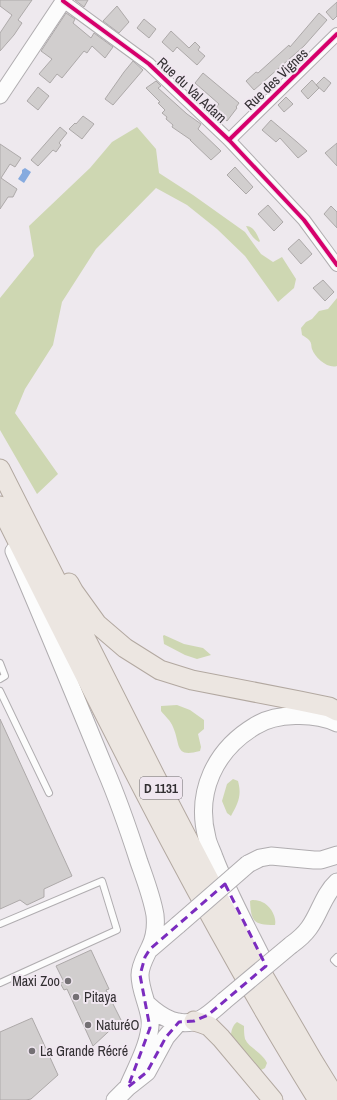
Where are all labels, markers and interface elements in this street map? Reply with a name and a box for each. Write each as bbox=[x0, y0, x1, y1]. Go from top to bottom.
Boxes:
street label: Rue des Vignes bbox=[240, 44, 312, 114]
street label: Rue du Val Adam bbox=[153, 53, 231, 127]
road number: D 1131 bbox=[140, 777, 182, 799]
place label: Maxi Zoo bbox=[12, 972, 60, 990]
marker: Maxi Zoo bbox=[63, 976, 73, 986]
place label: Pitaya bbox=[84, 988, 117, 1006]
marker: Pitaya bbox=[71, 992, 81, 1002]
place label: NaturéO bbox=[96, 1016, 139, 1034]
marker: NaturéO bbox=[83, 1020, 93, 1030]
place label: La Grande Récré bbox=[40, 1042, 128, 1060]
marker: La Grande Récré bbox=[27, 1046, 37, 1056]

